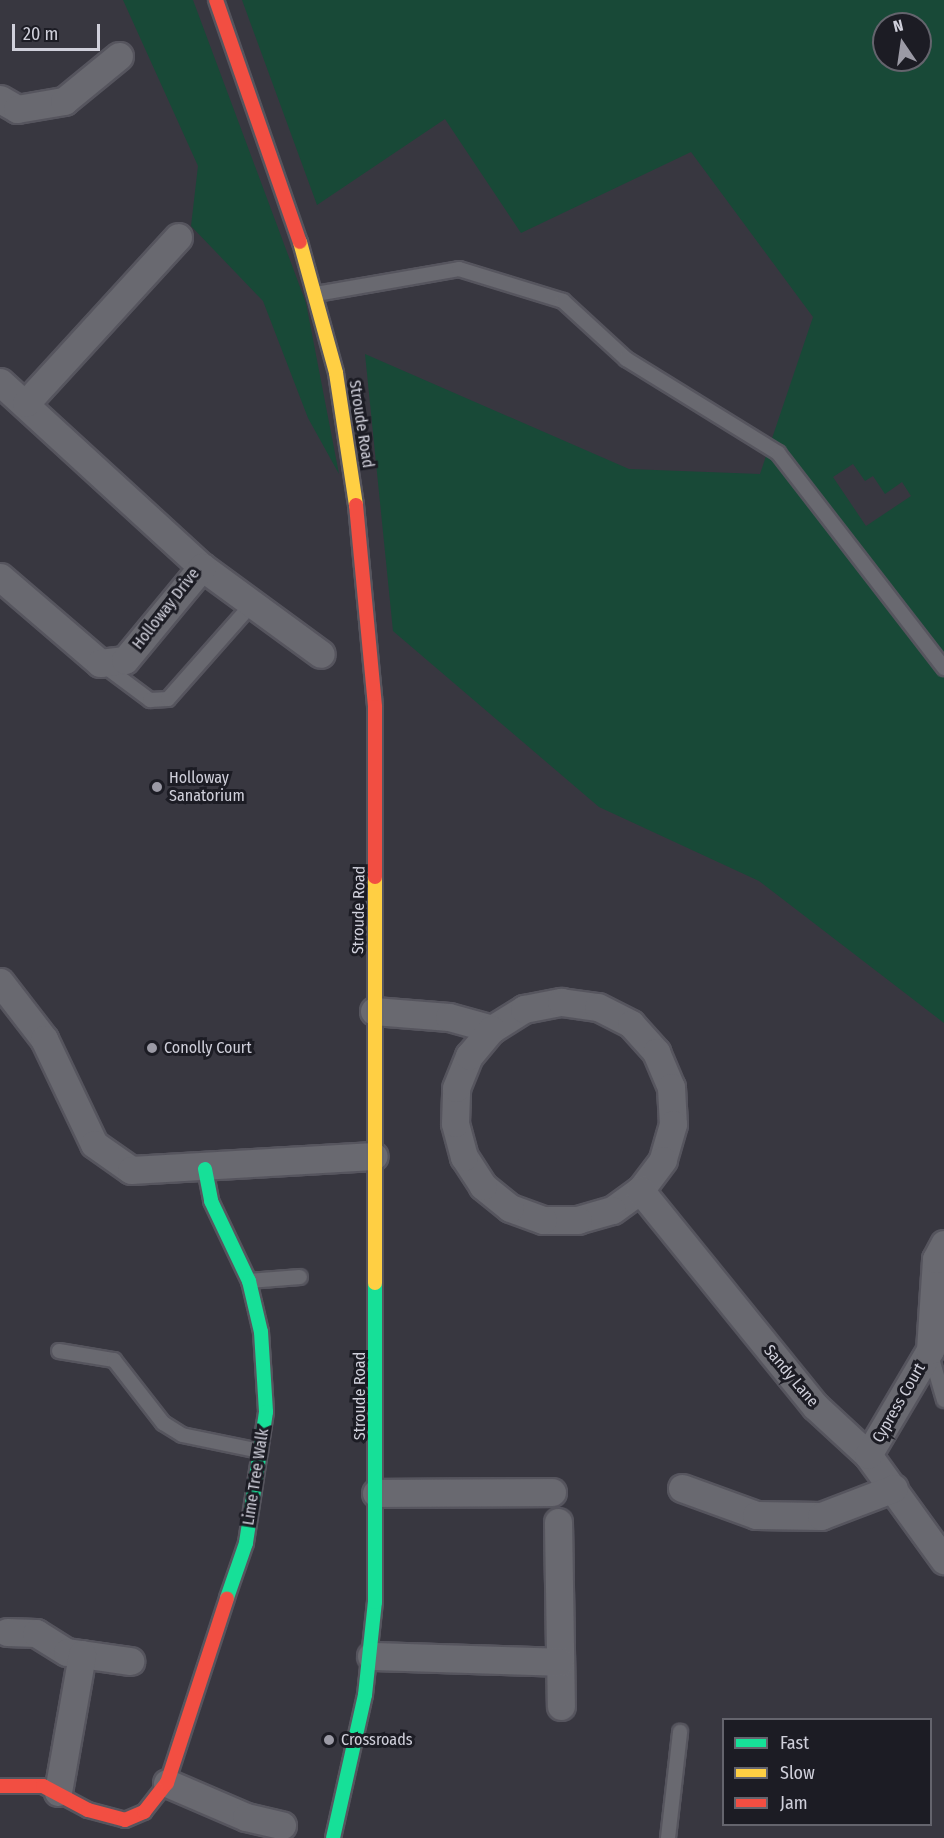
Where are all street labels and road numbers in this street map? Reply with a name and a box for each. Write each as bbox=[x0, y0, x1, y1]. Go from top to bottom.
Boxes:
street label: Stroude Road bbox=[345, 379, 377, 469]
street label: Holloway Drive bbox=[128, 565, 204, 653]
street label: Stroude Road bbox=[349, 866, 369, 954]
street label: Sandy Lane bbox=[760, 1341, 822, 1411]
street label: Stroude Road bbox=[350, 1352, 370, 1440]
street label: Cypress Court bbox=[869, 1360, 929, 1446]
street label: Lime Tree Walk bbox=[239, 1427, 273, 1527]

